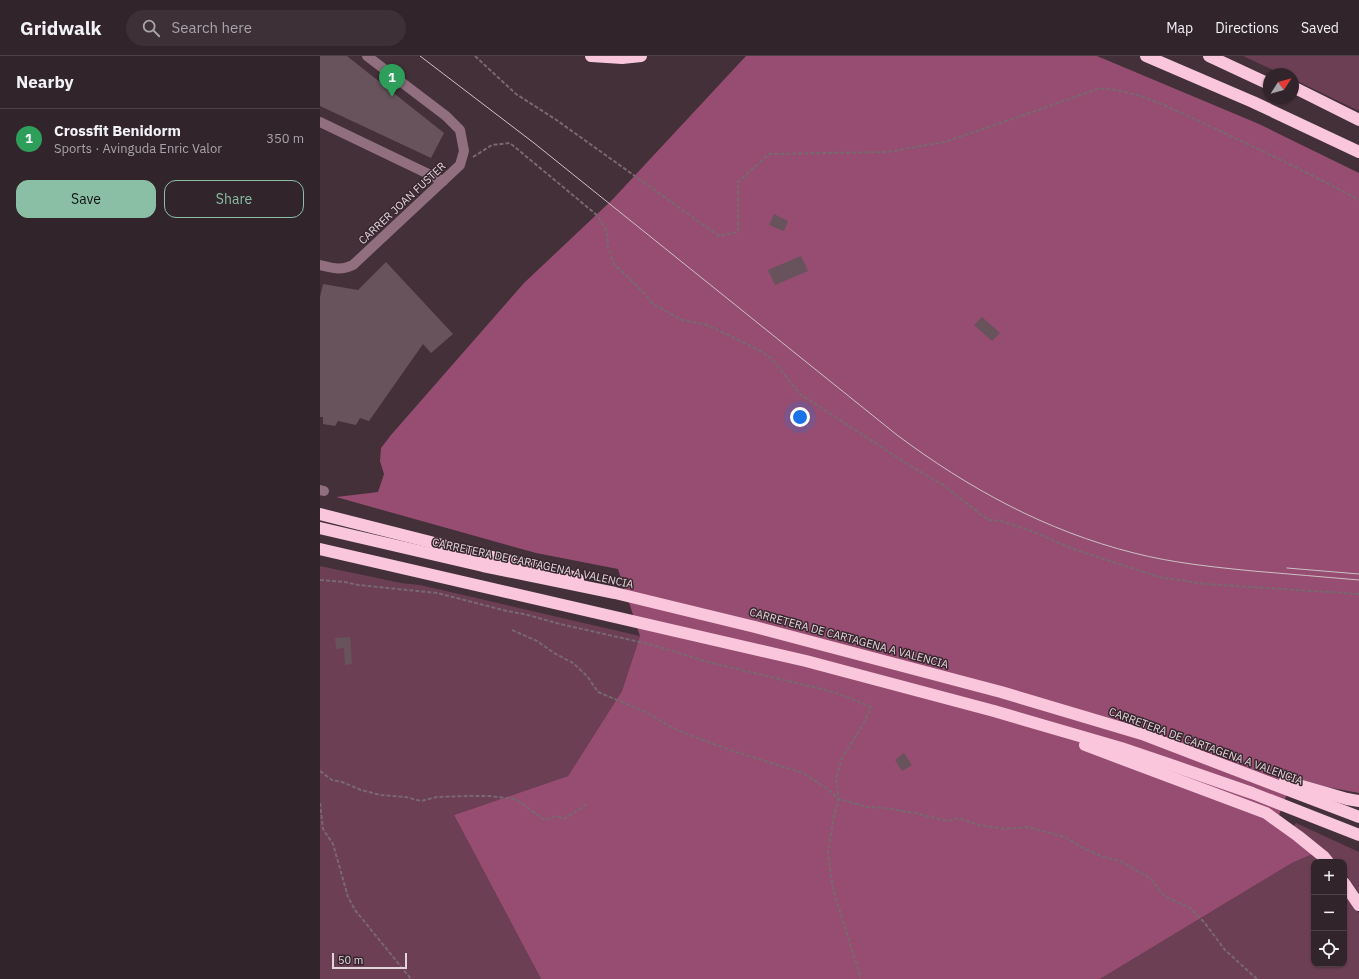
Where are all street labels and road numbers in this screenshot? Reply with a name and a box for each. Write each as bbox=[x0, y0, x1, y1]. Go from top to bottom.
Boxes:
street label: CARRER JOAN FUSTER bbox=[355, 159, 449, 247]
street label: CARRETERA DE CARTAGENA A VALENCIA bbox=[431, 535, 635, 591]
street label: CARRETERA DE CARTAGENA A VALENCIA bbox=[748, 605, 950, 671]
street label: CARRETERA DE CARTAGENA A VALENCIA bbox=[1107, 704, 1305, 788]

